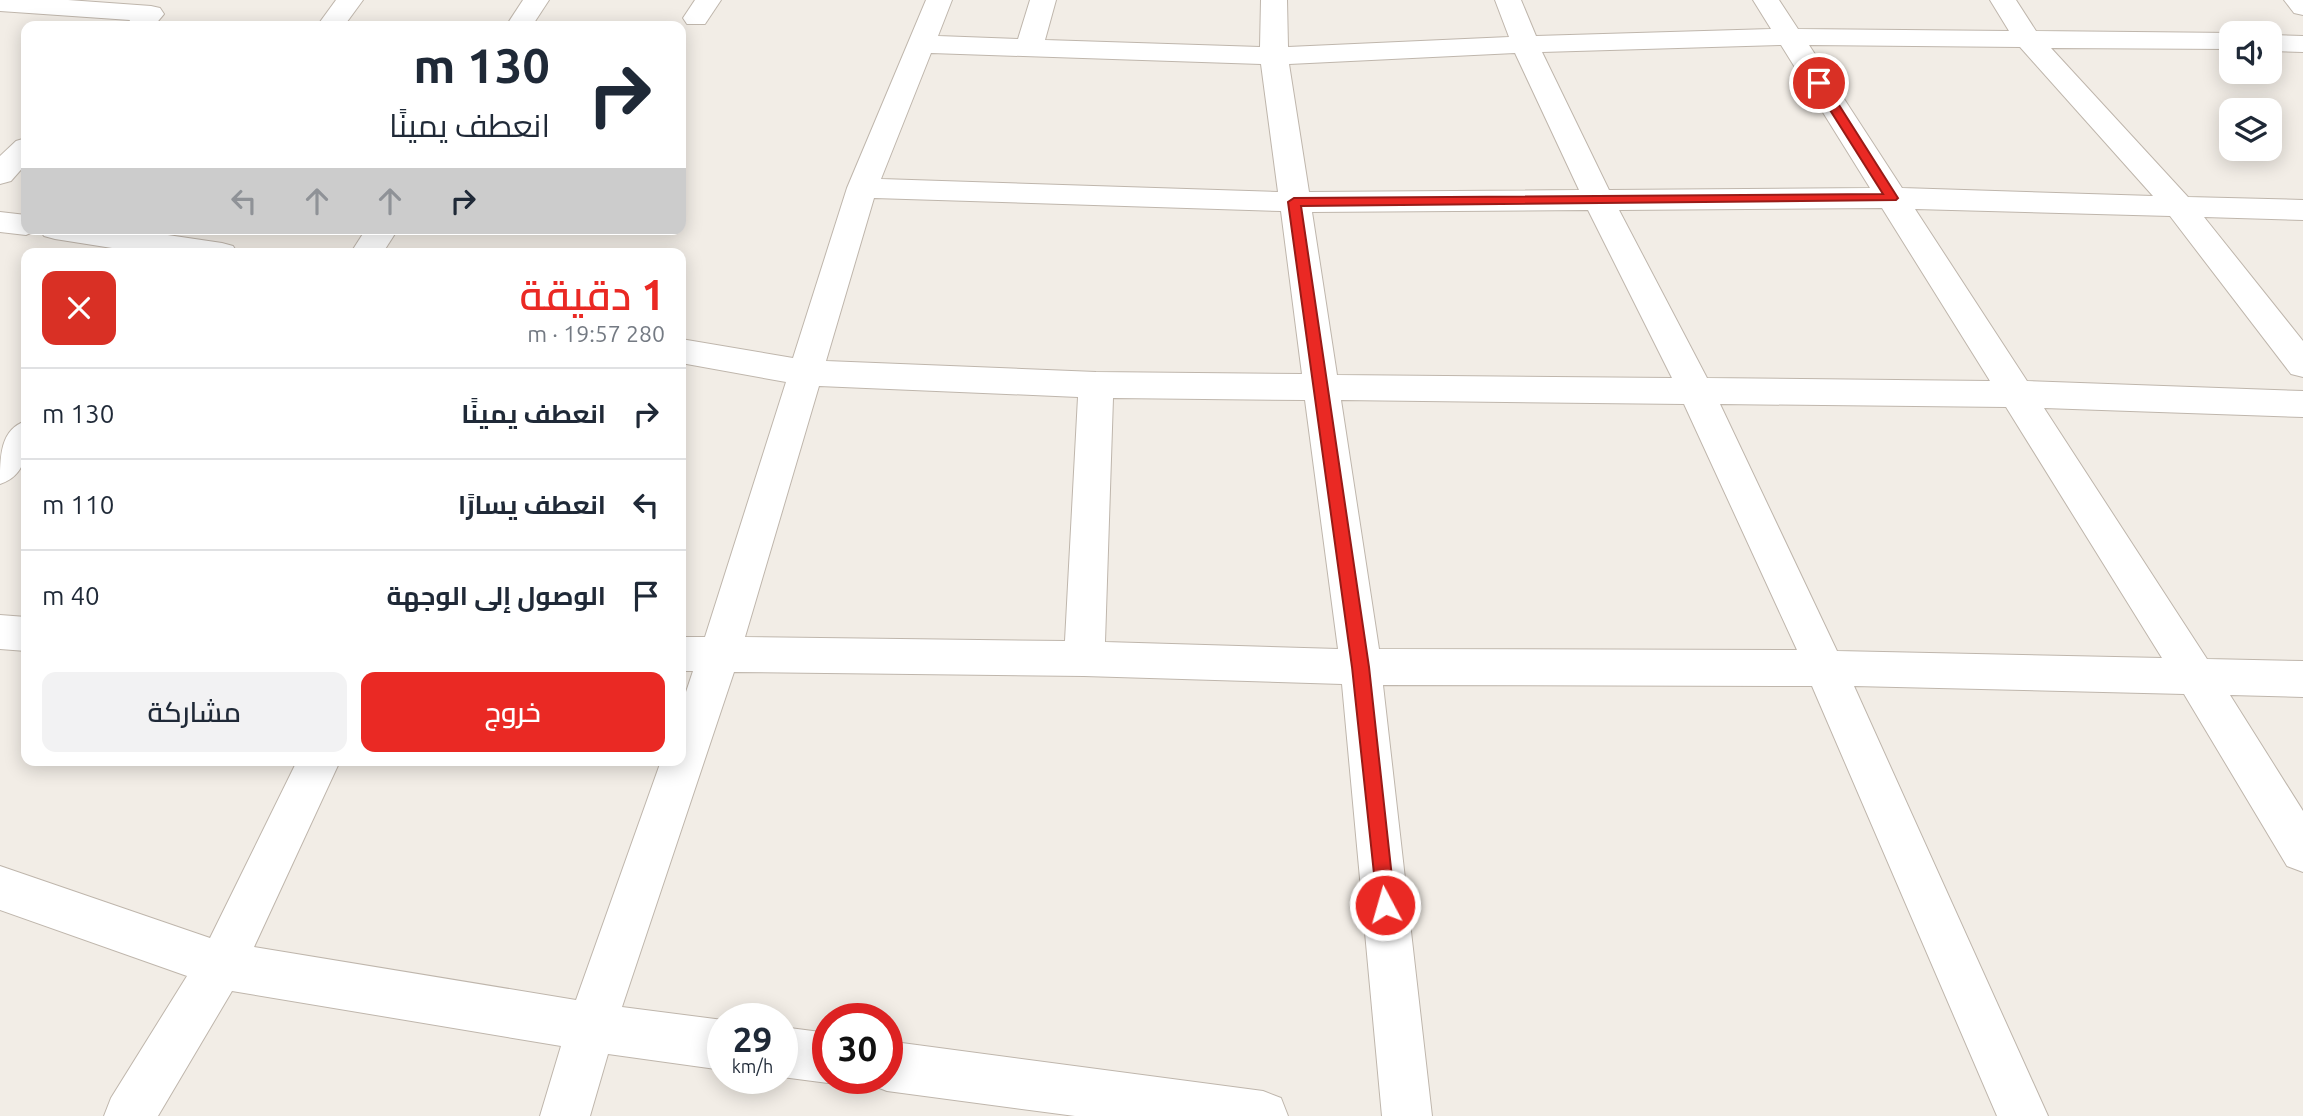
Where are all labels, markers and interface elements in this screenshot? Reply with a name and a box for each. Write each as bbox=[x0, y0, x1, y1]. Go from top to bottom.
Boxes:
map controls bbox=[2219, 21, 2282, 161]
button: sound bbox=[2219, 21, 2282, 84]
text: 130 m bbox=[413, 37, 550, 92]
icon: right bbox=[574, 49, 665, 140]
pin bbox=[1789, 53, 1849, 113]
icon: arrive bbox=[1800, 64, 1838, 102]
button: layers bbox=[2219, 98, 2282, 161]
text: انعطف يمينًا bbox=[389, 107, 550, 143]
icon: left bbox=[225, 182, 263, 220]
icon: ahead bbox=[298, 182, 336, 220]
icon: ahead bbox=[371, 182, 409, 220]
icon: right bbox=[444, 182, 482, 220]
button: close bbox=[42, 271, 116, 345]
text: 1 دقيقة bbox=[519, 271, 665, 318]
text: 280 m · 19:57 bbox=[527, 321, 665, 346]
icon: right bbox=[627, 395, 665, 433]
text: 130 m bbox=[42, 399, 114, 428]
text: انعطف يمينًا bbox=[461, 399, 606, 428]
icon: left bbox=[627, 486, 665, 524]
text: 110 m bbox=[42, 490, 114, 519]
text: انعطف يسارًا bbox=[458, 490, 606, 519]
icon: arrive bbox=[627, 577, 665, 615]
text: 40 m bbox=[42, 581, 100, 610]
text: الوصول إلى الوجهة bbox=[387, 581, 606, 610]
button: مشاركة bbox=[42, 672, 347, 752]
button: خروج bbox=[361, 672, 665, 752]
position arrow bbox=[1348, 868, 1422, 942]
speed limit sign: 30 bbox=[812, 1003, 903, 1094]
text: 29 bbox=[733, 1019, 772, 1059]
text: km/h bbox=[732, 1056, 773, 1076]

